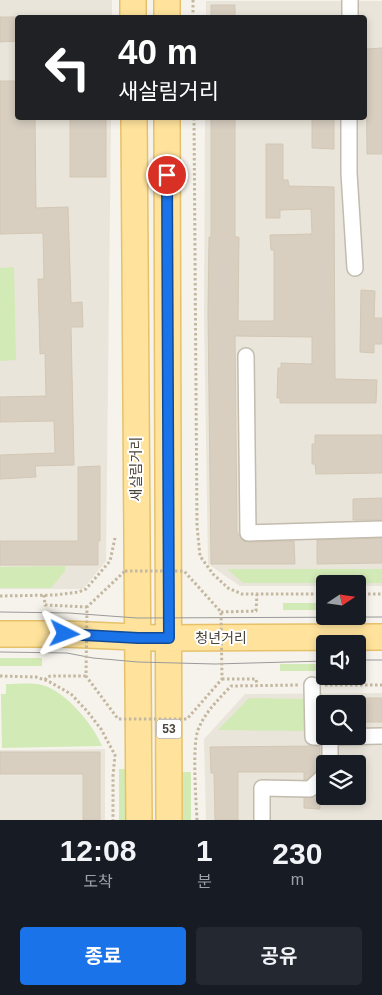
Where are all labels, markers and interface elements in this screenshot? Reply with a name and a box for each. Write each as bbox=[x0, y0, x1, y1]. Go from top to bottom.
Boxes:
text: 40 m bbox=[118, 32, 198, 71]
icon: left bbox=[35, 35, 100, 100]
text: 새살림거리 bbox=[118, 79, 219, 104]
pin bbox=[146, 154, 188, 196]
icon: arrive bbox=[153, 161, 181, 189]
street label: 새살림거리 bbox=[128, 437, 144, 501]
north arrow bbox=[316, 575, 366, 625]
map controls bbox=[316, 575, 366, 805]
position arrow bbox=[38, 607, 90, 659]
street label: 청년거리 bbox=[195, 630, 247, 646]
button: sound bbox=[316, 635, 366, 685]
button: search bbox=[316, 695, 366, 745]
road number: 53 bbox=[156, 720, 182, 739]
button: layers bbox=[316, 755, 366, 805]
text: 12:08 bbox=[60, 834, 136, 867]
text: 1 bbox=[196, 834, 213, 867]
text: 230 bbox=[272, 837, 322, 870]
text: m bbox=[291, 871, 304, 888]
text: 도착 bbox=[83, 873, 113, 890]
text: 분 bbox=[197, 873, 212, 890]
button: 종료 bbox=[20, 927, 186, 985]
button: 공유 bbox=[196, 927, 362, 985]

